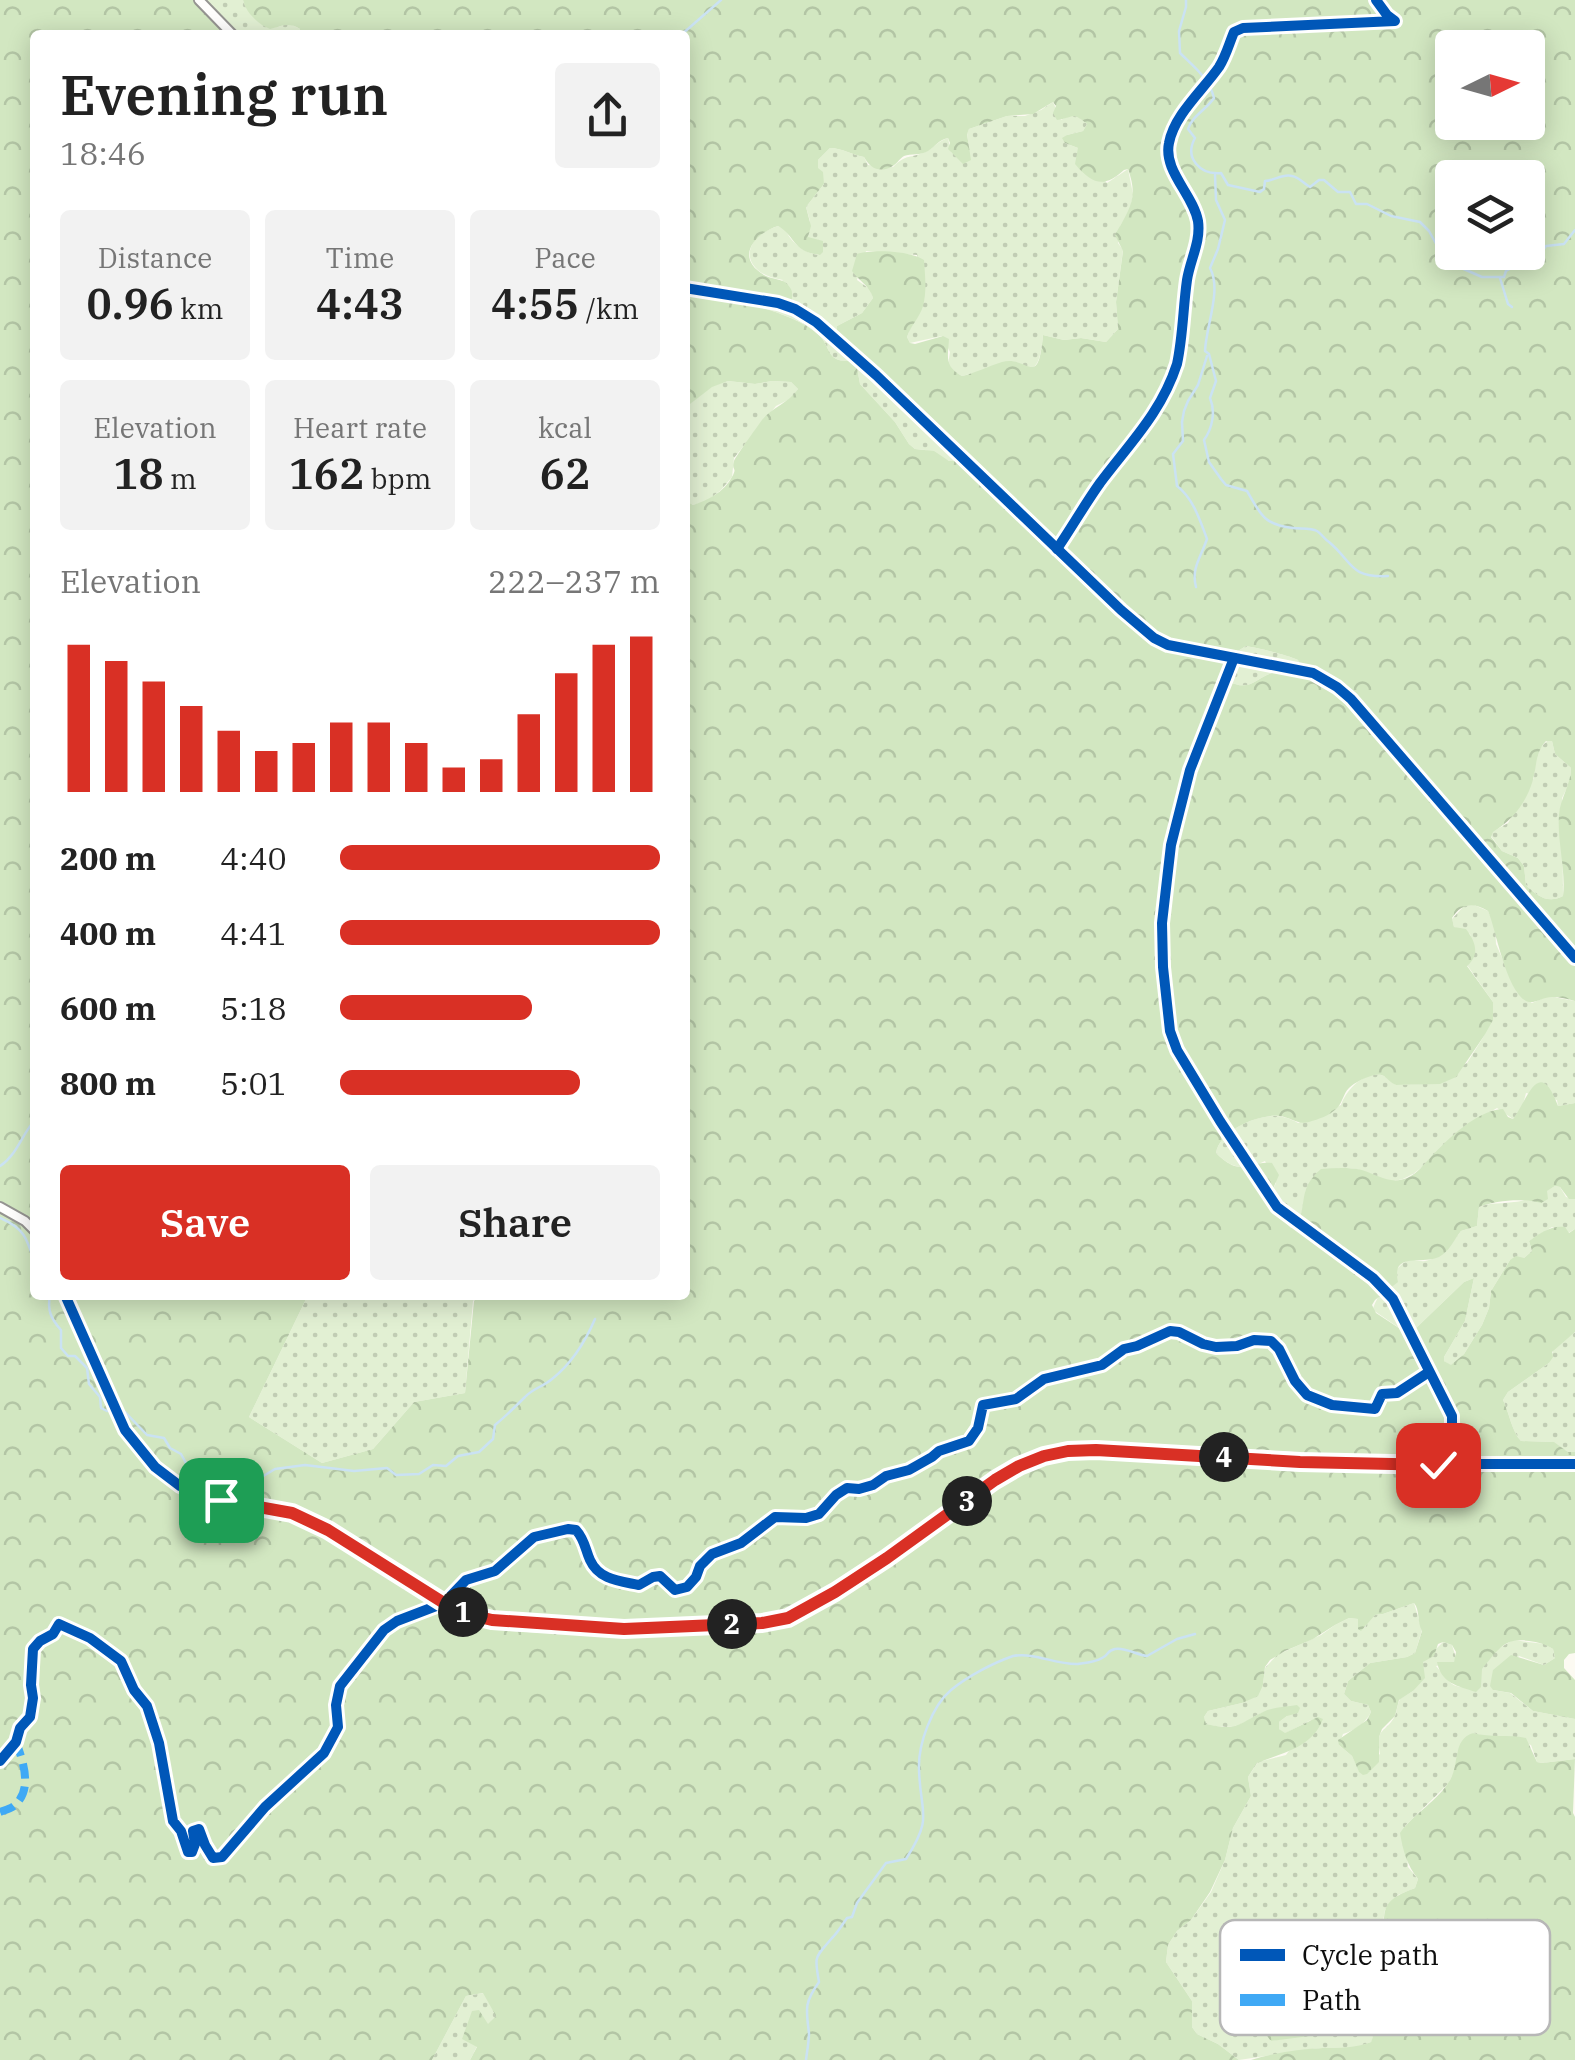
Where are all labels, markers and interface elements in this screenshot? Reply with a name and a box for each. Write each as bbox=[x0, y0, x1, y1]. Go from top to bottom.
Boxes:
north arrow bbox=[1435, 30, 1545, 140]
map controls bbox=[1435, 30, 1545, 270]
text: Evening run bbox=[60, 59, 388, 130]
button: share bbox=[555, 63, 660, 168]
text: 18:46 bbox=[60, 132, 146, 174]
button: layers bbox=[1435, 160, 1545, 270]
text: Distance bbox=[98, 239, 212, 276]
text: Time bbox=[326, 239, 394, 276]
text: Pace bbox=[534, 239, 596, 276]
text: 0.96 bbox=[87, 276, 174, 331]
text: 4:43 bbox=[316, 276, 404, 331]
text: 4:55 bbox=[491, 276, 579, 331]
text: km bbox=[174, 290, 223, 327]
text: /km bbox=[579, 290, 639, 327]
text: Elevation bbox=[93, 409, 217, 446]
text: Heart rate bbox=[293, 409, 427, 446]
text: kcal bbox=[538, 409, 592, 446]
text: 18 bbox=[113, 446, 164, 501]
text: 162 bbox=[289, 446, 364, 501]
text: 62 bbox=[540, 446, 590, 501]
text: m bbox=[164, 460, 197, 497]
text: bpm bbox=[364, 460, 431, 497]
text: Elevation bbox=[60, 560, 201, 602]
text: 222–237 m bbox=[488, 560, 660, 602]
text: 200 m bbox=[60, 837, 156, 879]
text: 4:40 bbox=[220, 837, 287, 879]
text: 400 m bbox=[60, 912, 156, 954]
text: 4:41 bbox=[220, 912, 287, 954]
text: 600 m bbox=[60, 987, 156, 1029]
text: 5:18 bbox=[220, 987, 287, 1029]
text: 800 m bbox=[60, 1062, 156, 1104]
text: 5:01 bbox=[220, 1062, 287, 1104]
button: Save bbox=[60, 1165, 350, 1280]
button: Share bbox=[370, 1165, 660, 1280]
pin bbox=[1396, 1423, 1481, 1508]
pin: 4 bbox=[1199, 1432, 1249, 1482]
text: 4 bbox=[1216, 1438, 1232, 1475]
icon: check bbox=[1411, 1438, 1466, 1493]
pin bbox=[179, 1458, 264, 1543]
icon: arrive bbox=[194, 1473, 249, 1528]
pin: 3 bbox=[942, 1476, 992, 1526]
text: 3 bbox=[959, 1482, 975, 1519]
pin: 1 bbox=[438, 1587, 488, 1637]
text: 1 bbox=[455, 1593, 471, 1630]
pin: 2 bbox=[707, 1599, 757, 1649]
text: 2 bbox=[724, 1605, 740, 1642]
legend bbox=[1220, 1920, 1550, 2035]
text: Cycle path bbox=[1302, 1936, 1439, 1973]
text: Path bbox=[1302, 1981, 1361, 2018]

